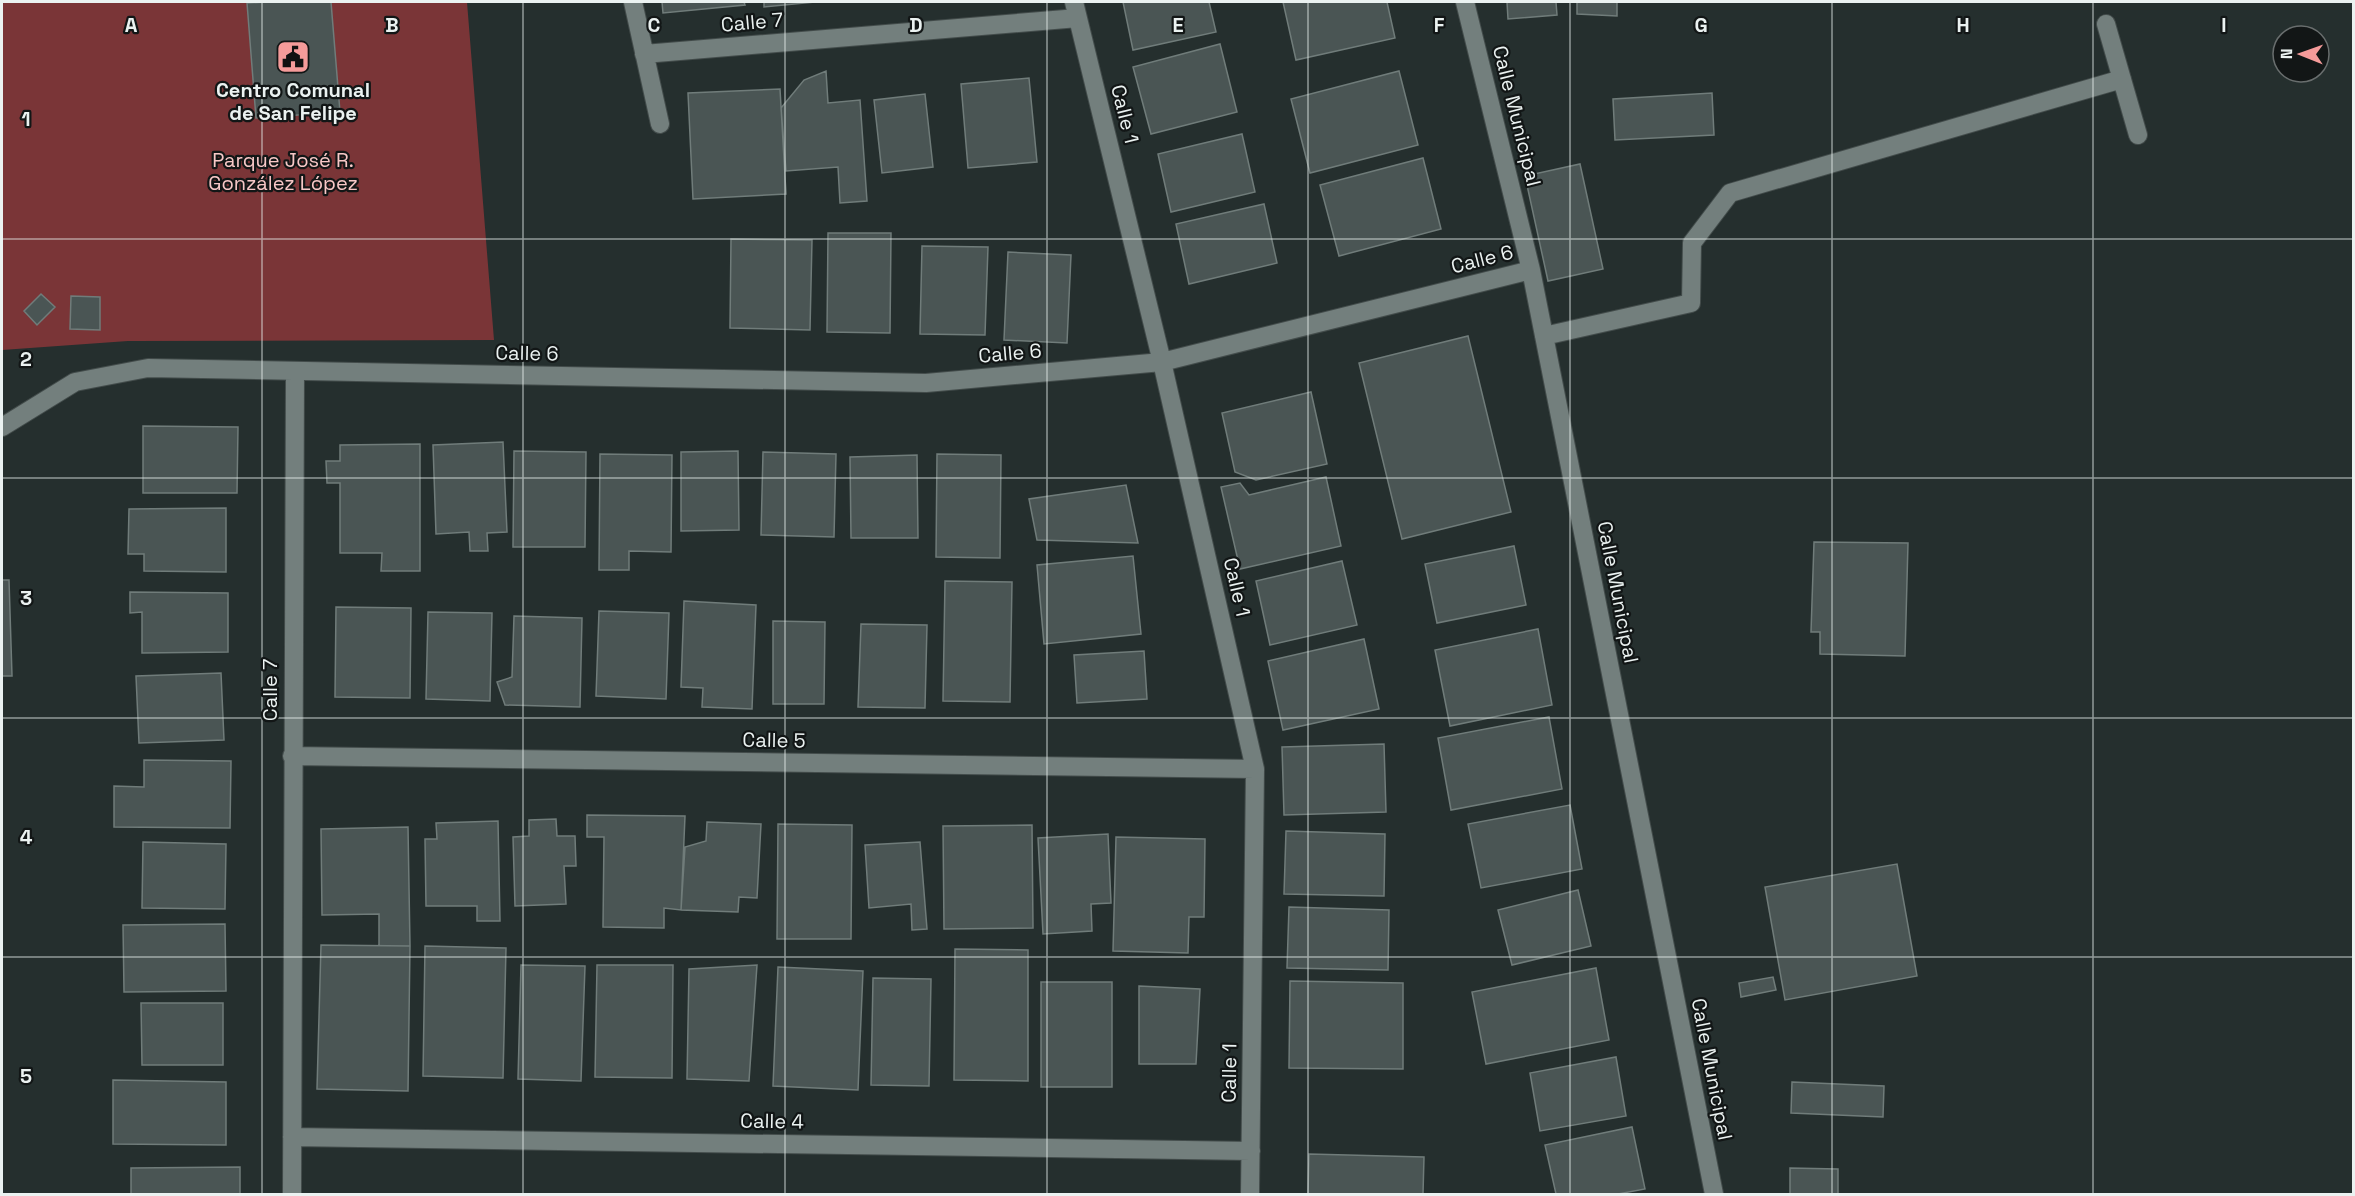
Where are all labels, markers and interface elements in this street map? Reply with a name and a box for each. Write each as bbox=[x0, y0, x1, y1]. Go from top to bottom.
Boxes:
street label: Calle 7 bbox=[720, 6, 784, 38]
text: A bbox=[125, 12, 138, 38]
text: B bbox=[385, 12, 399, 38]
text: C bbox=[648, 12, 661, 38]
text: D bbox=[909, 12, 923, 38]
text: E bbox=[1172, 12, 1184, 38]
text: F bbox=[1434, 12, 1445, 38]
text: G bbox=[1694, 12, 1708, 38]
text: H bbox=[1956, 12, 1970, 38]
text: I bbox=[2221, 12, 2227, 38]
north arrow bbox=[2271, 24, 2331, 84]
public building icon: Centro Comunal de San Felipe bbox=[275, 39, 311, 75]
street label: Calle Municipal bbox=[1487, 43, 1547, 189]
text: N bbox=[2276, 48, 2297, 59]
place label: Centro Comunal de San Felipe bbox=[216, 77, 370, 126]
street label: Calle 1 bbox=[1105, 82, 1145, 146]
text: 1 bbox=[21, 106, 31, 132]
park label: Parque José R. González López bbox=[208, 147, 358, 196]
street label: Calle 6 bbox=[1448, 239, 1516, 279]
street label: Calle 6 bbox=[977, 337, 1043, 369]
street label: Calle 6 bbox=[495, 339, 559, 367]
text: 2 bbox=[20, 346, 32, 372]
street label: Calle Municipal bbox=[1592, 519, 1644, 665]
street label: Calle 1 bbox=[1218, 555, 1256, 619]
text: 3 bbox=[20, 585, 32, 611]
street label: Calle 7 bbox=[257, 659, 283, 721]
street label: Calle 5 bbox=[742, 726, 806, 754]
text: 4 bbox=[20, 824, 33, 850]
street label: Calle Municipal bbox=[1686, 996, 1738, 1142]
street label: Calle 1 bbox=[1215, 1043, 1243, 1103]
text: 5 bbox=[20, 1063, 32, 1089]
street label: Calle 4 bbox=[740, 1107, 804, 1135]

